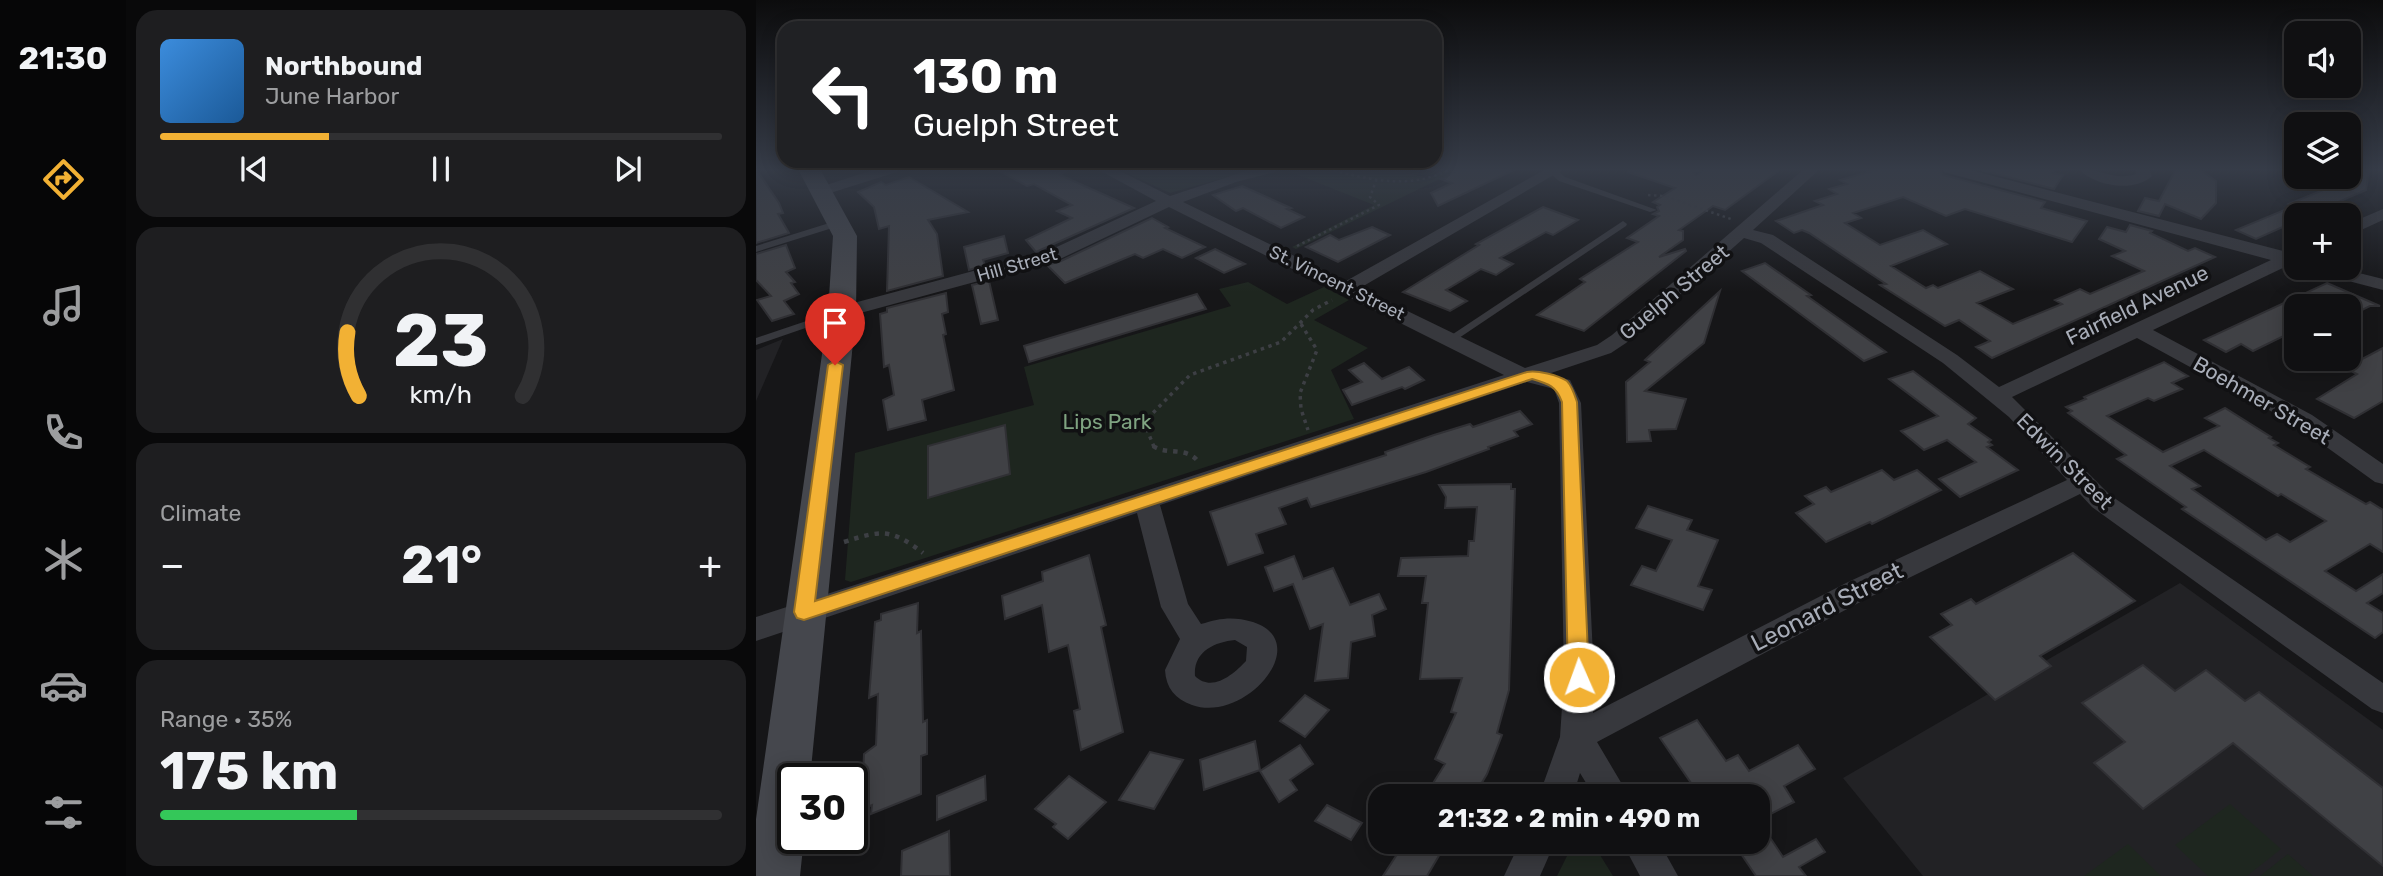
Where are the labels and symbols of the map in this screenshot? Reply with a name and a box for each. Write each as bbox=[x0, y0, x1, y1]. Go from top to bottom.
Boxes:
street label: Guelph Street bbox=[1614, 239, 1734, 345]
street label: St. Vincent Street bbox=[1266, 241, 1408, 325]
street label: Hill Street bbox=[974, 243, 1060, 287]
street label: Fairfield Avenue bbox=[2062, 260, 2212, 350]
pin bbox=[805, 293, 865, 365]
street label: Boehmer Street bbox=[2189, 351, 2335, 449]
street label: Edwin Street bbox=[2012, 408, 2118, 514]
park label: Lips Park bbox=[1063, 409, 1152, 434]
street label: Leonard Street bbox=[1746, 557, 1908, 657]
position arrow bbox=[1542, 640, 1616, 714]
speed limit sign: 30 bbox=[777, 763, 868, 854]

